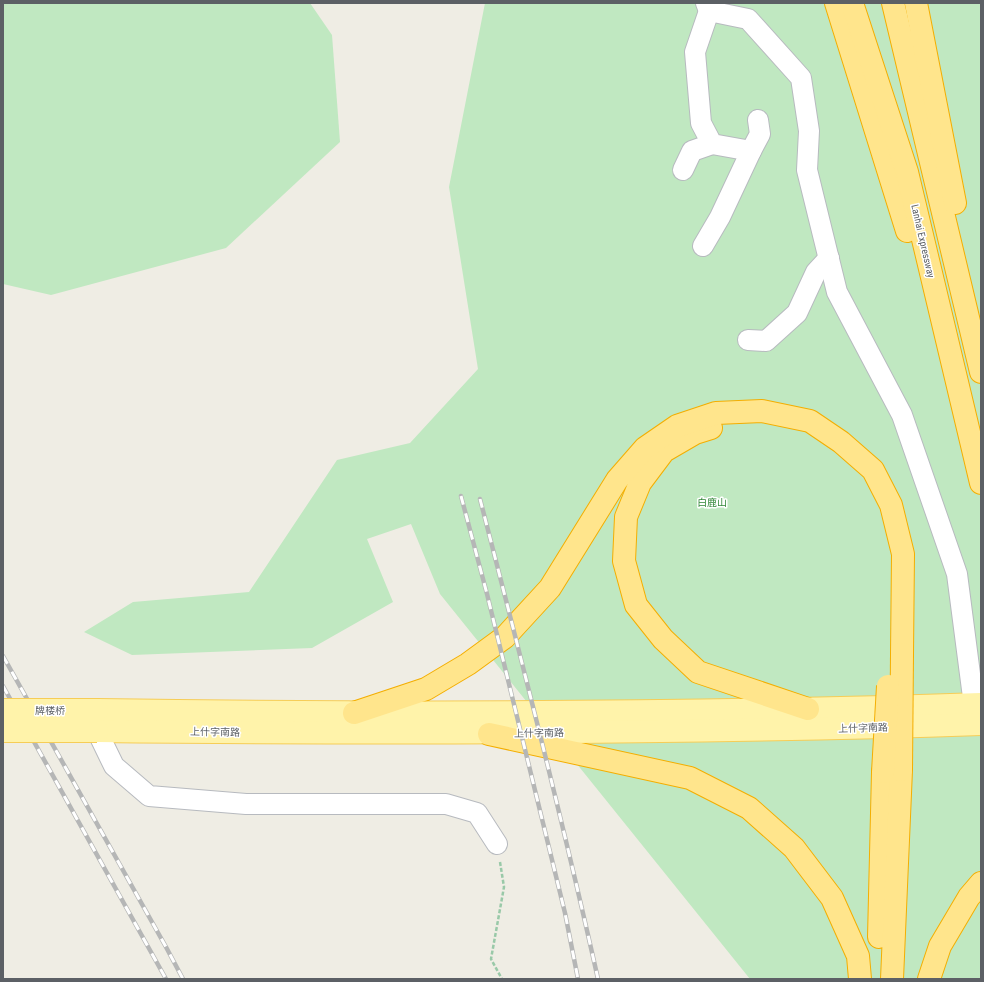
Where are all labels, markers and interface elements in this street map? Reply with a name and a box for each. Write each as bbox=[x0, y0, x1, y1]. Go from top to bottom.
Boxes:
street label: Lanhai Expressway bbox=[909, 203, 937, 279]
park label: 白鹿山 bbox=[697, 497, 727, 508]
street label: 牌楼桥 bbox=[35, 705, 65, 716]
street label: 上什字南路 bbox=[838, 722, 888, 734]
street label: 上什字南路 bbox=[190, 726, 240, 738]
street label: 上什字南路 bbox=[514, 727, 564, 739]

